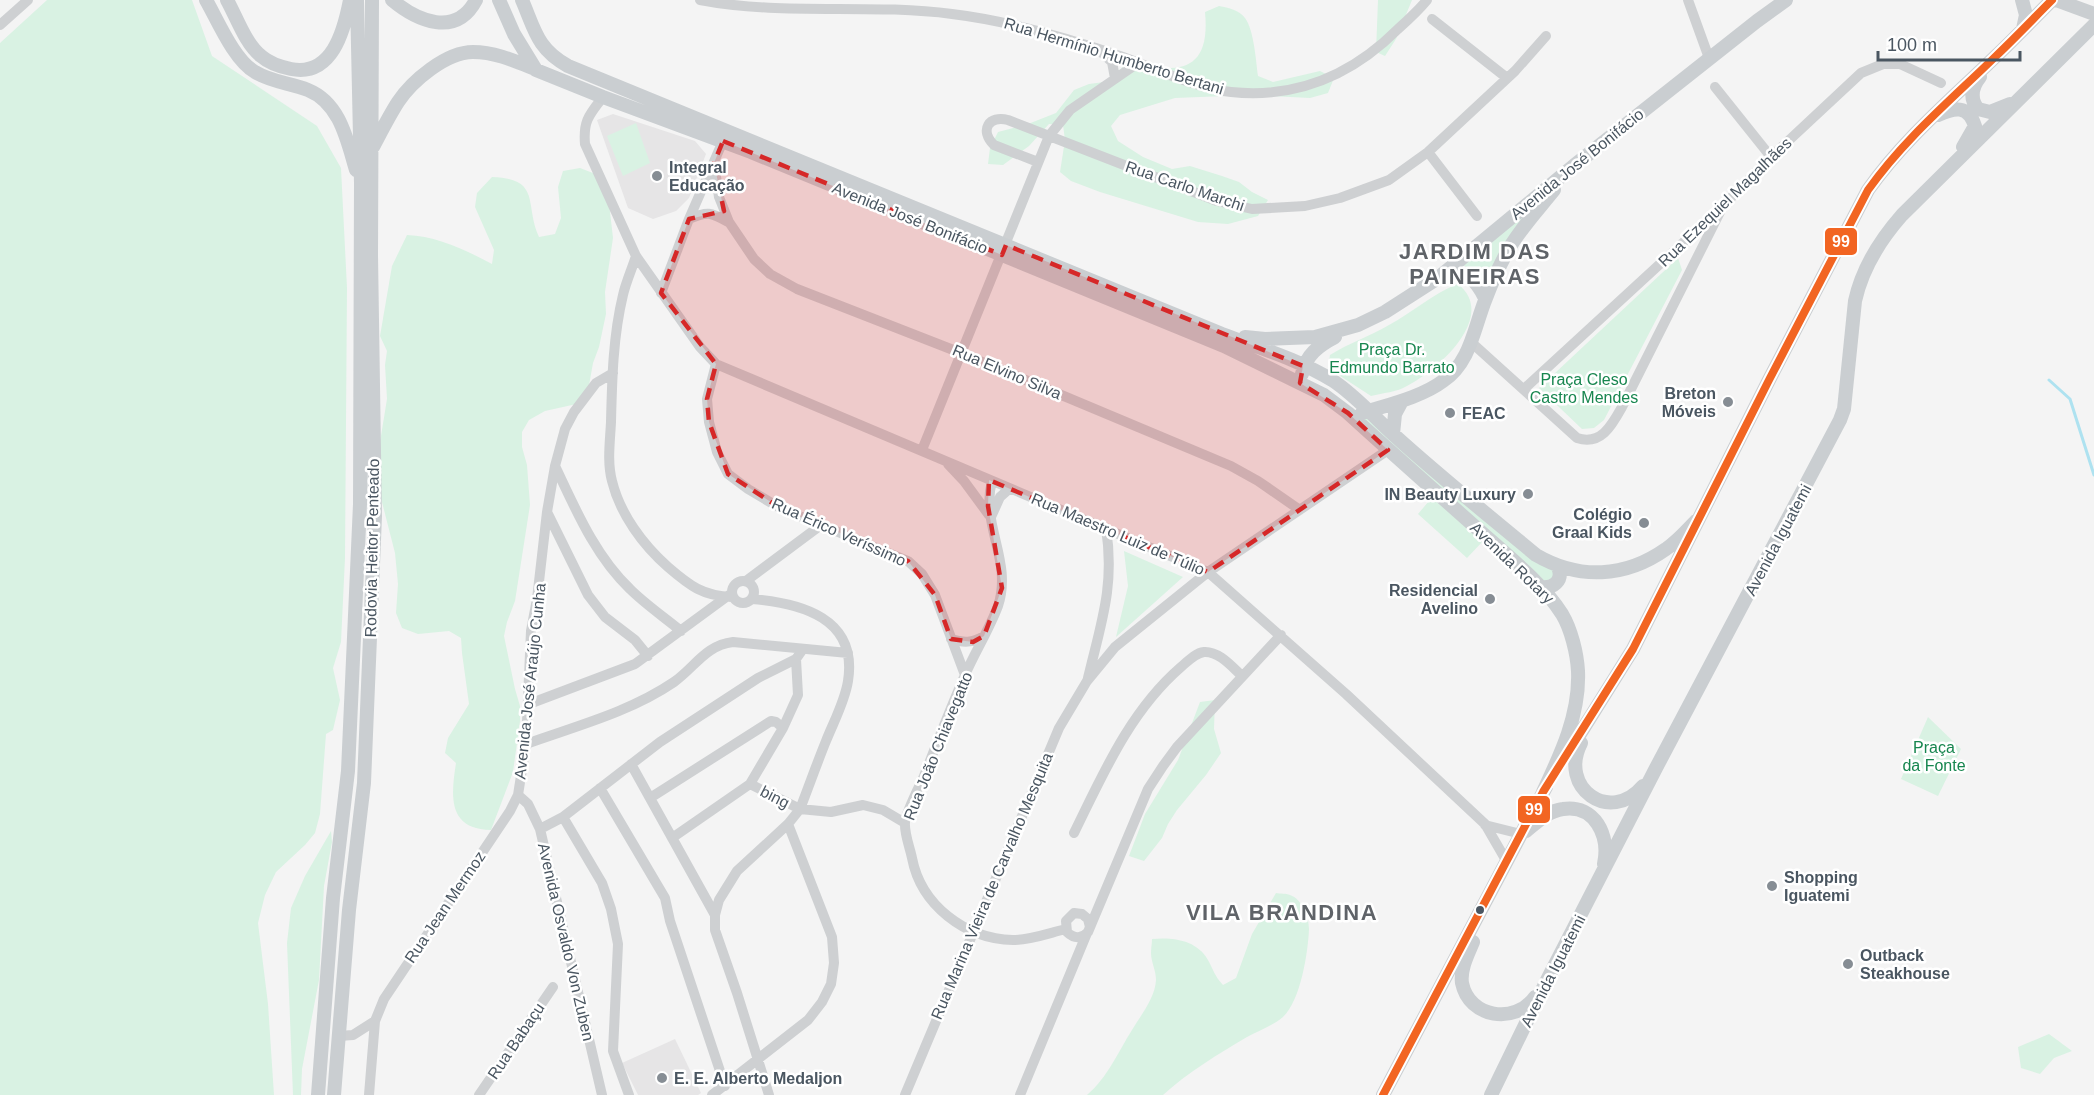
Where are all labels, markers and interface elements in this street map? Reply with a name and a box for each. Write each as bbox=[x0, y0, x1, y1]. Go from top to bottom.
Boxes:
street label: Rua Hermínio Humberto Bertani bbox=[1002, 14, 1226, 98]
scale bar bbox=[1878, 24, 2020, 62]
text: 100 m bbox=[1887, 35, 1937, 55]
street label: Avenida José Bonifácio bbox=[1507, 105, 1647, 223]
street label: Rua Ezequiel Magalhães bbox=[1655, 134, 1795, 270]
street label: Rua Carlo Marchi bbox=[1123, 158, 1247, 214]
place label: Integral Educação bbox=[669, 159, 745, 194]
marker: Integral Educação bbox=[650, 169, 664, 183]
street label: Avenida José Bonifácio bbox=[830, 179, 990, 257]
line badge: 99 bbox=[1824, 227, 1858, 256]
text: 99 bbox=[1832, 233, 1850, 250]
district label: JARDIM DAS PAINEIRAS bbox=[1399, 239, 1551, 289]
street label: Rua Elvino Silva bbox=[950, 341, 1064, 403]
park label: Praça Dr. Edmundo Barrato bbox=[1329, 341, 1455, 376]
park label: Praça Cleso Castro Mendes bbox=[1530, 371, 1638, 406]
place label: Breton Móveis bbox=[1662, 385, 1716, 420]
marker: Breton Móveis bbox=[1721, 395, 1735, 409]
place label: FEAC bbox=[1462, 405, 1506, 422]
marker: FEAC bbox=[1443, 406, 1457, 420]
street label: Rodovia Heitor Penteado bbox=[362, 458, 382, 638]
street label: Avenida Iguatemi bbox=[1742, 482, 1814, 598]
place label: IN Beauty Luxury bbox=[1384, 486, 1516, 503]
marker: IN Beauty Luxury bbox=[1521, 487, 1535, 501]
street label: Rua Maestro Luiz de Túlio bbox=[1029, 490, 1207, 578]
street label: Rua Érico Veríssimo bbox=[769, 494, 909, 569]
place label: Colégio Graal Kids bbox=[1552, 506, 1632, 541]
marker: Colégio Graal Kids bbox=[1637, 516, 1651, 530]
street label: Avenida Rotary bbox=[1467, 519, 1557, 607]
street label: Avenida José Araújo Cunha bbox=[511, 582, 549, 780]
place label: Residencial Avelino bbox=[1389, 582, 1478, 617]
marker: Residencial Avelino bbox=[1483, 592, 1497, 606]
street label: Rua João Chiavegatto bbox=[900, 669, 976, 823]
park label: Praça da Fonte bbox=[1902, 739, 1966, 774]
street label: Rua Marina Vieira de Carvalho Mesquita bbox=[928, 750, 1056, 1022]
street label: bing bbox=[758, 783, 792, 811]
line badge: 99 bbox=[1517, 795, 1551, 824]
text: 99 bbox=[1525, 801, 1543, 818]
street label: Avenida Osvaldo Von Zuben bbox=[535, 841, 597, 1043]
street label: Rua Jean Mermoz bbox=[401, 848, 489, 966]
place label: Shopping Iguatemi bbox=[1784, 869, 1858, 904]
marker: Shopping Iguatemi bbox=[1765, 879, 1779, 893]
district label: VILA BRANDINA bbox=[1186, 900, 1378, 925]
unlabelled marker bbox=[1474, 904, 1486, 916]
street label: Avenida Iguatemi bbox=[1517, 912, 1589, 1030]
place label: Outback Steakhouse bbox=[1860, 947, 1950, 982]
marker: Outback Steakhouse bbox=[1841, 957, 1855, 971]
street label: Rua Babaçu bbox=[484, 1000, 548, 1082]
place label: E. E. Alberto Medaljon bbox=[674, 1070, 842, 1087]
marker: E. E. Alberto Medaljon bbox=[655, 1071, 669, 1085]

